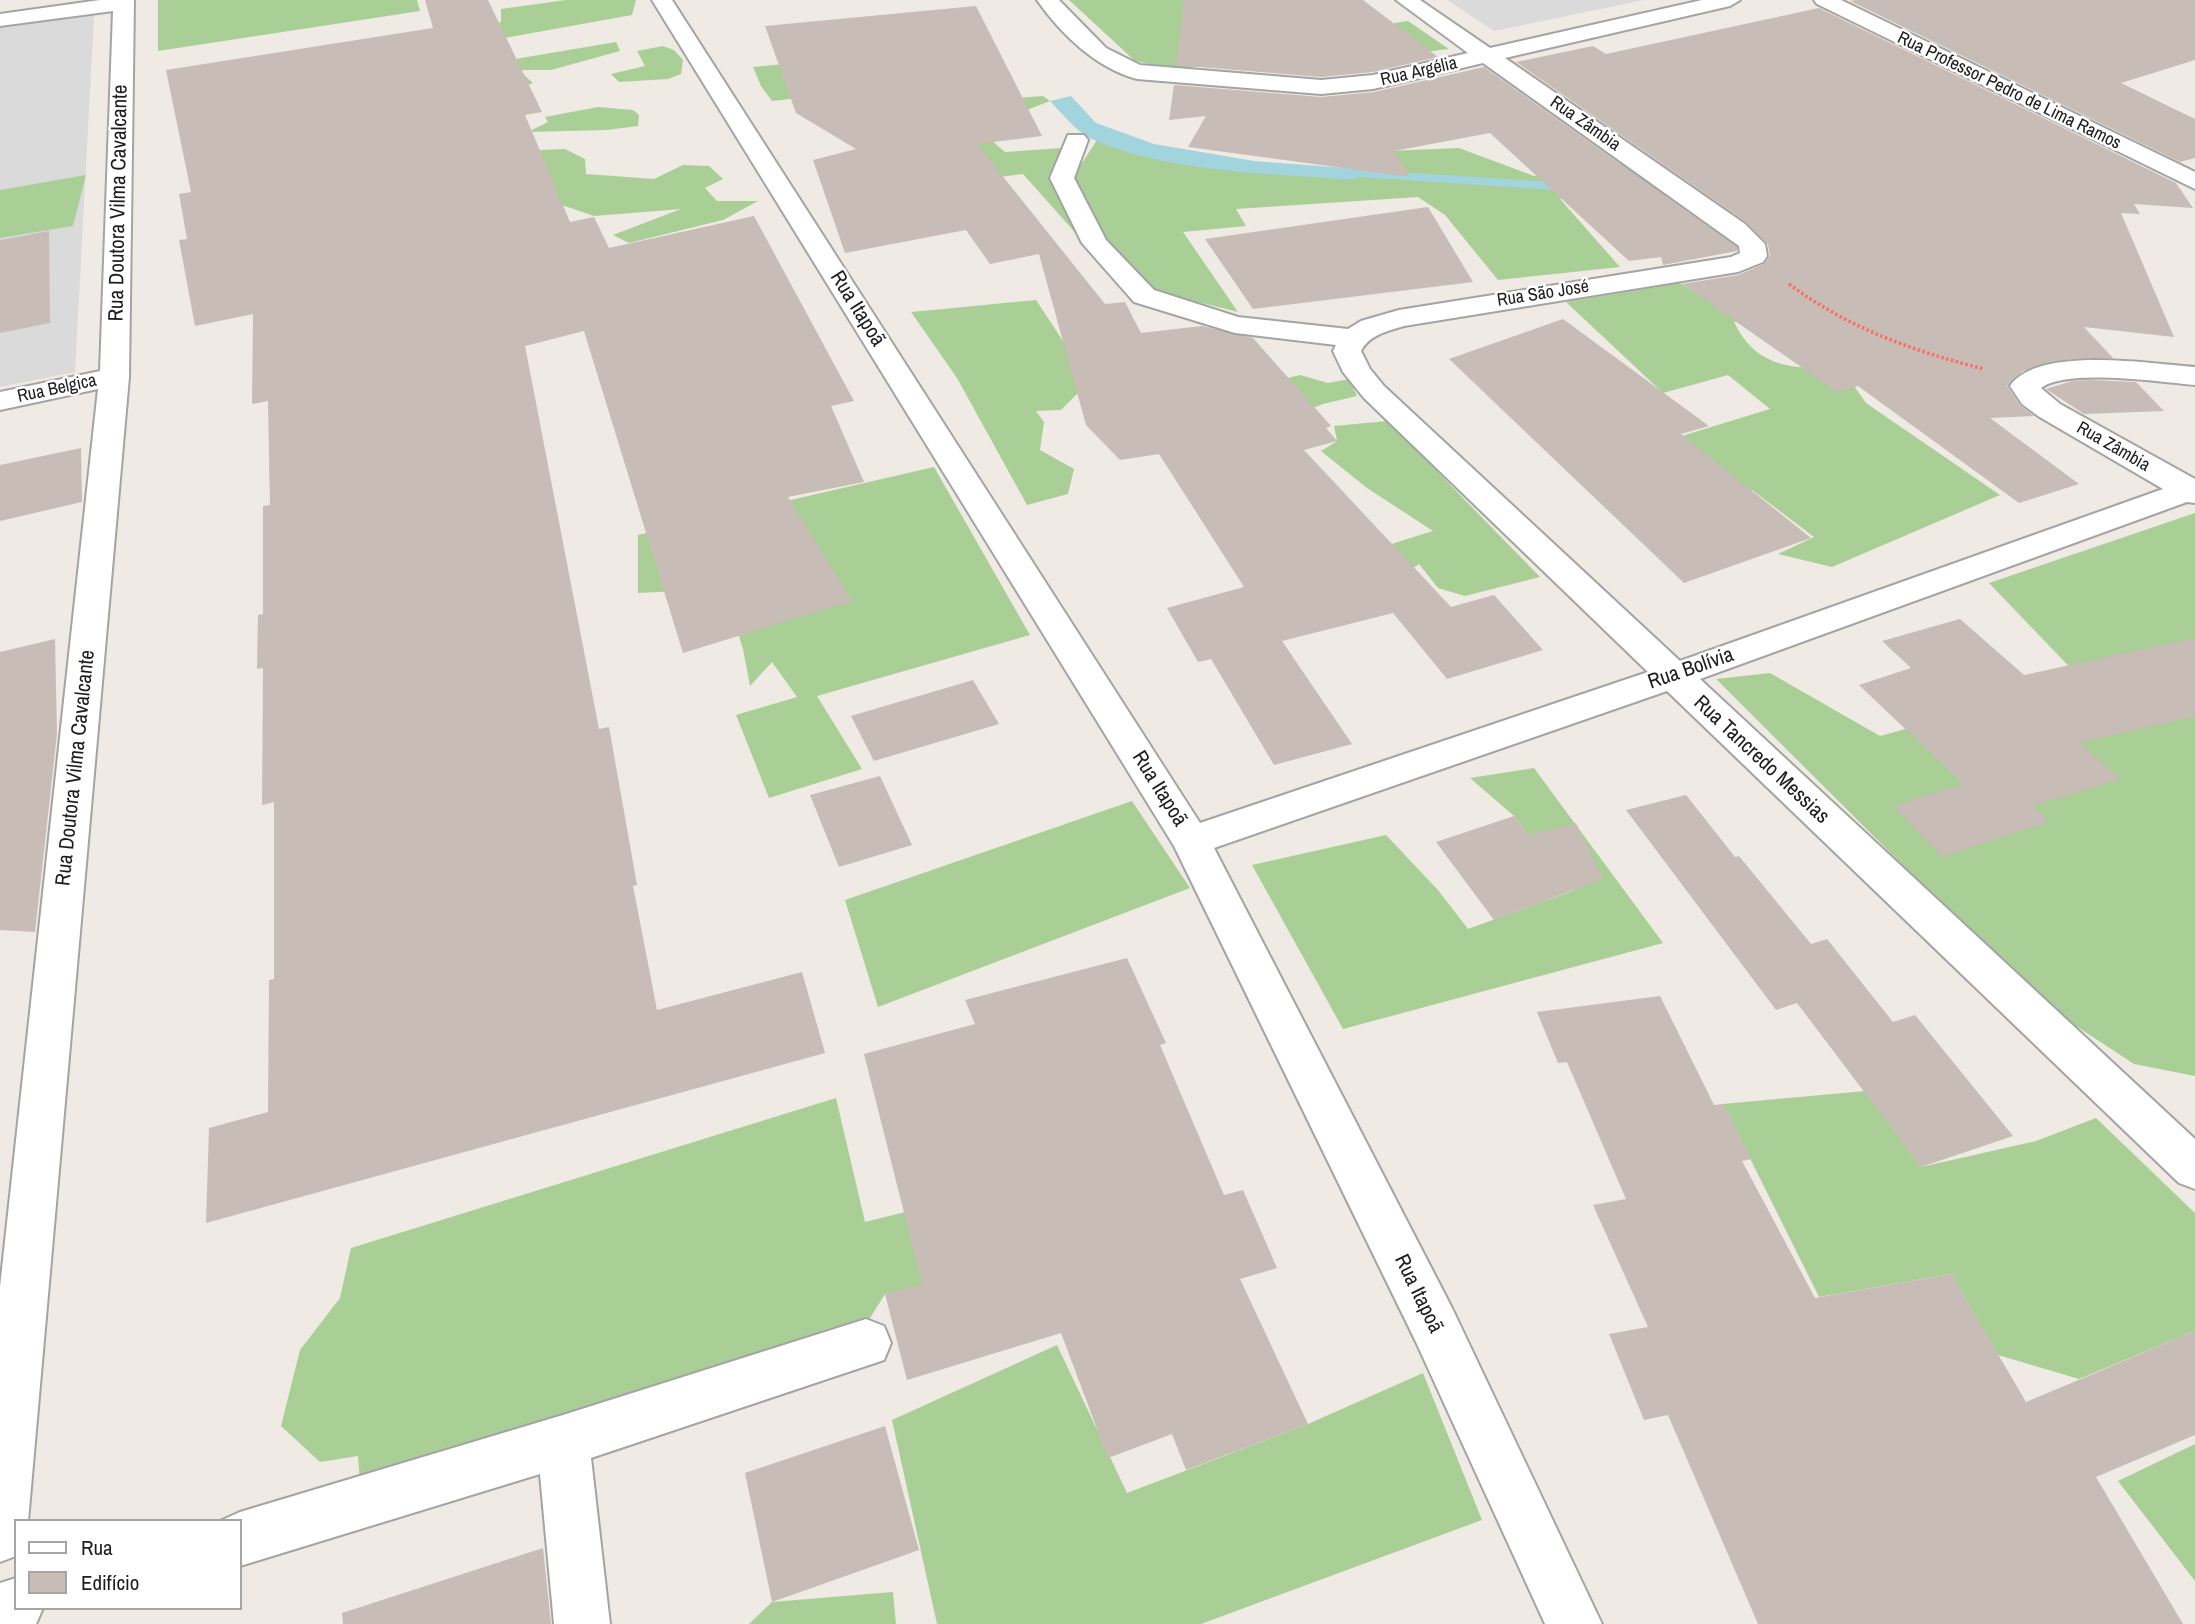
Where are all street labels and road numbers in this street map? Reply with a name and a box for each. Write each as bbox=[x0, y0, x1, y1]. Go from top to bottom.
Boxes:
street label: Rua Professor Pedro de Lima Ramos bbox=[1894, 27, 2124, 155]
street label: Rua Argélia bbox=[1379, 53, 1459, 91]
street label: Rua Doutora Vilma Cavalcante bbox=[104, 84, 134, 322]
street label: Rua Zâmbia bbox=[1546, 92, 1624, 156]
street label: Rua Itapoã bbox=[824, 267, 890, 351]
street label: Rua São José bbox=[1496, 276, 1590, 312]
street label: Rua Belgica bbox=[15, 370, 99, 408]
street label: Rua Zâmbia bbox=[2072, 417, 2154, 477]
street label: Rua Bolívia bbox=[1645, 643, 1737, 695]
street label: Rua Doutora Vilma Cavalcante bbox=[51, 649, 101, 887]
street label: Rua Tancredo Messias bbox=[1688, 691, 1834, 829]
street label: Rua Itapoã bbox=[1126, 747, 1192, 831]
street label: Rua Itapoã bbox=[1388, 1251, 1448, 1337]

